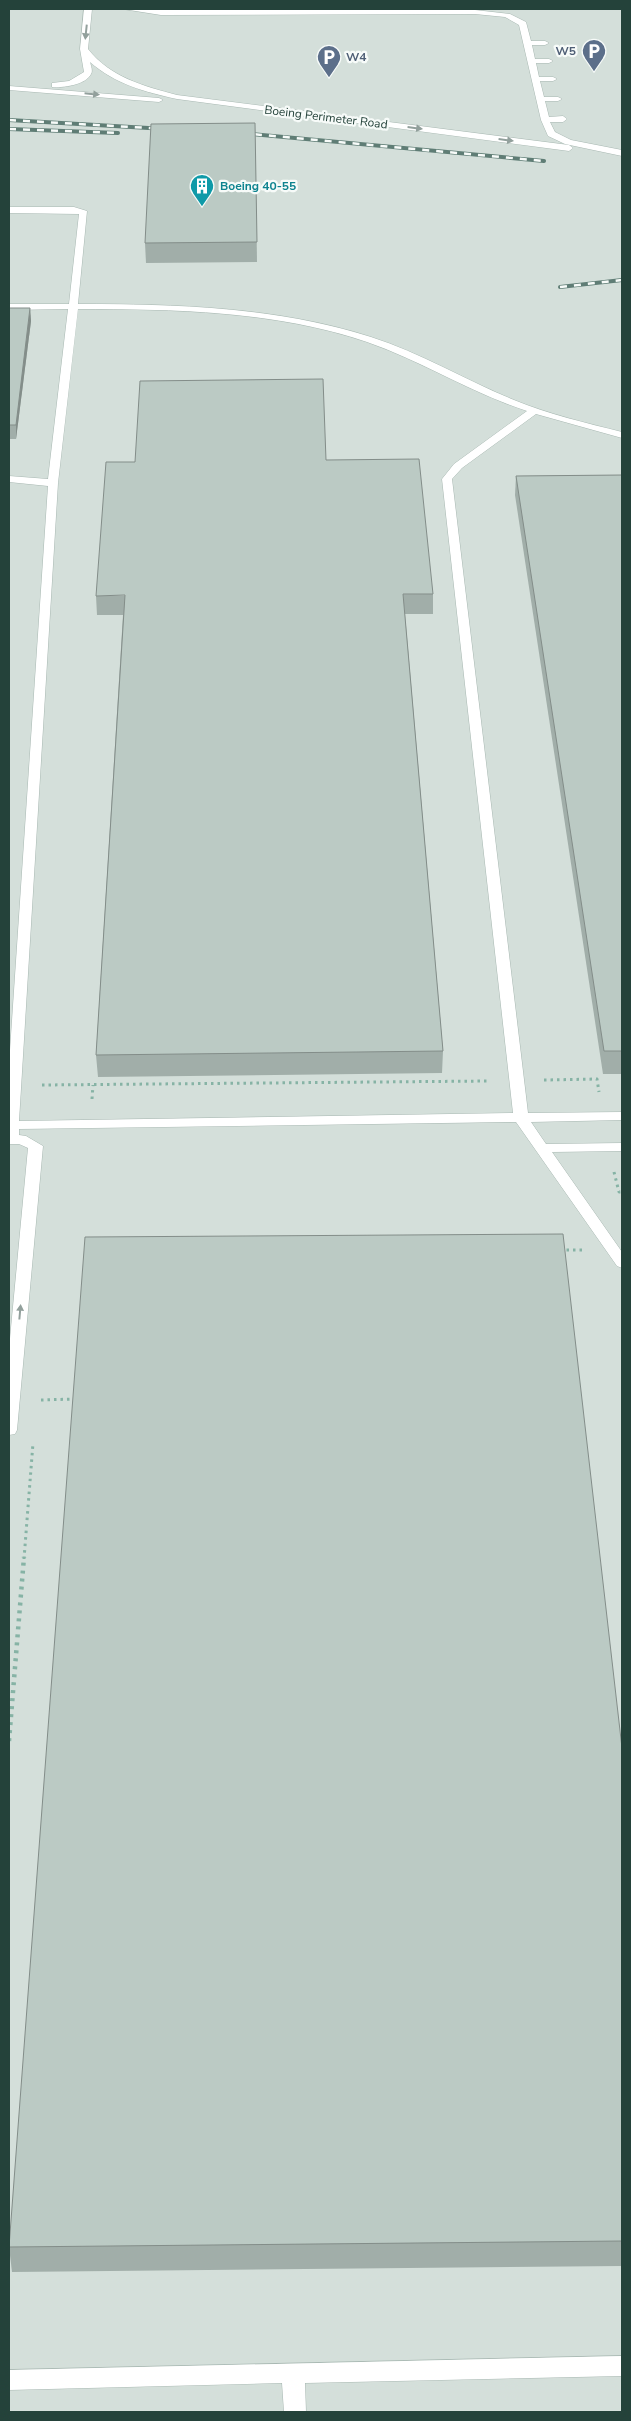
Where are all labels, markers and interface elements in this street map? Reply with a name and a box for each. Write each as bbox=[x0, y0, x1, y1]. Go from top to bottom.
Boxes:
one-way arrow bbox=[82, 24, 90, 40]
parking icon: W5 bbox=[581, 38, 607, 72]
place label: W5 bbox=[555, 43, 576, 59]
parking icon: W4 bbox=[316, 44, 342, 78]
place label: W4 bbox=[346, 49, 367, 65]
one-way arrow bbox=[85, 90, 101, 98]
street label: Boeing Perimeter Road bbox=[263, 101, 389, 133]
one-way arrow bbox=[407, 125, 423, 133]
one-way arrow bbox=[498, 136, 514, 144]
building icon: Boeing 40-55 bbox=[189, 173, 215, 207]
place label: Boeing 40-55 bbox=[220, 178, 296, 194]
one-way arrow bbox=[16, 1304, 24, 1320]

